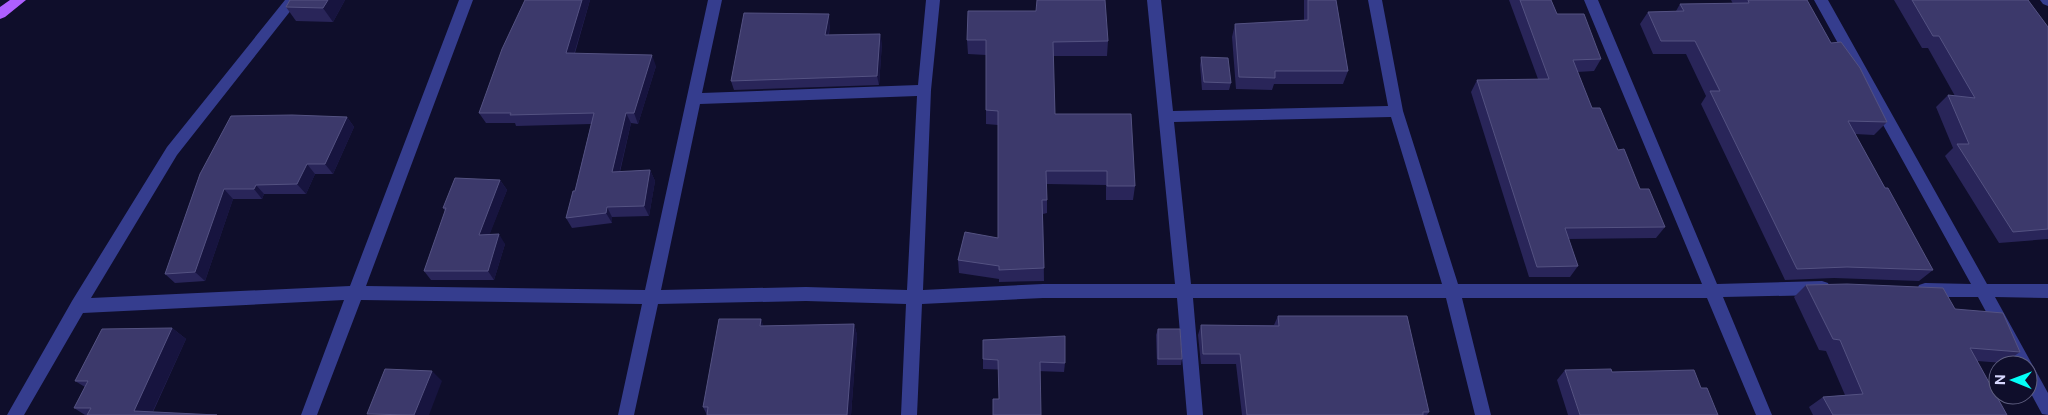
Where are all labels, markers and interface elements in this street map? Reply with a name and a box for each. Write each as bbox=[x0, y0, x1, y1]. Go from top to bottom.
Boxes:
north arrow bbox=[1988, 355, 2038, 405]
text: N bbox=[1992, 374, 2008, 385]

